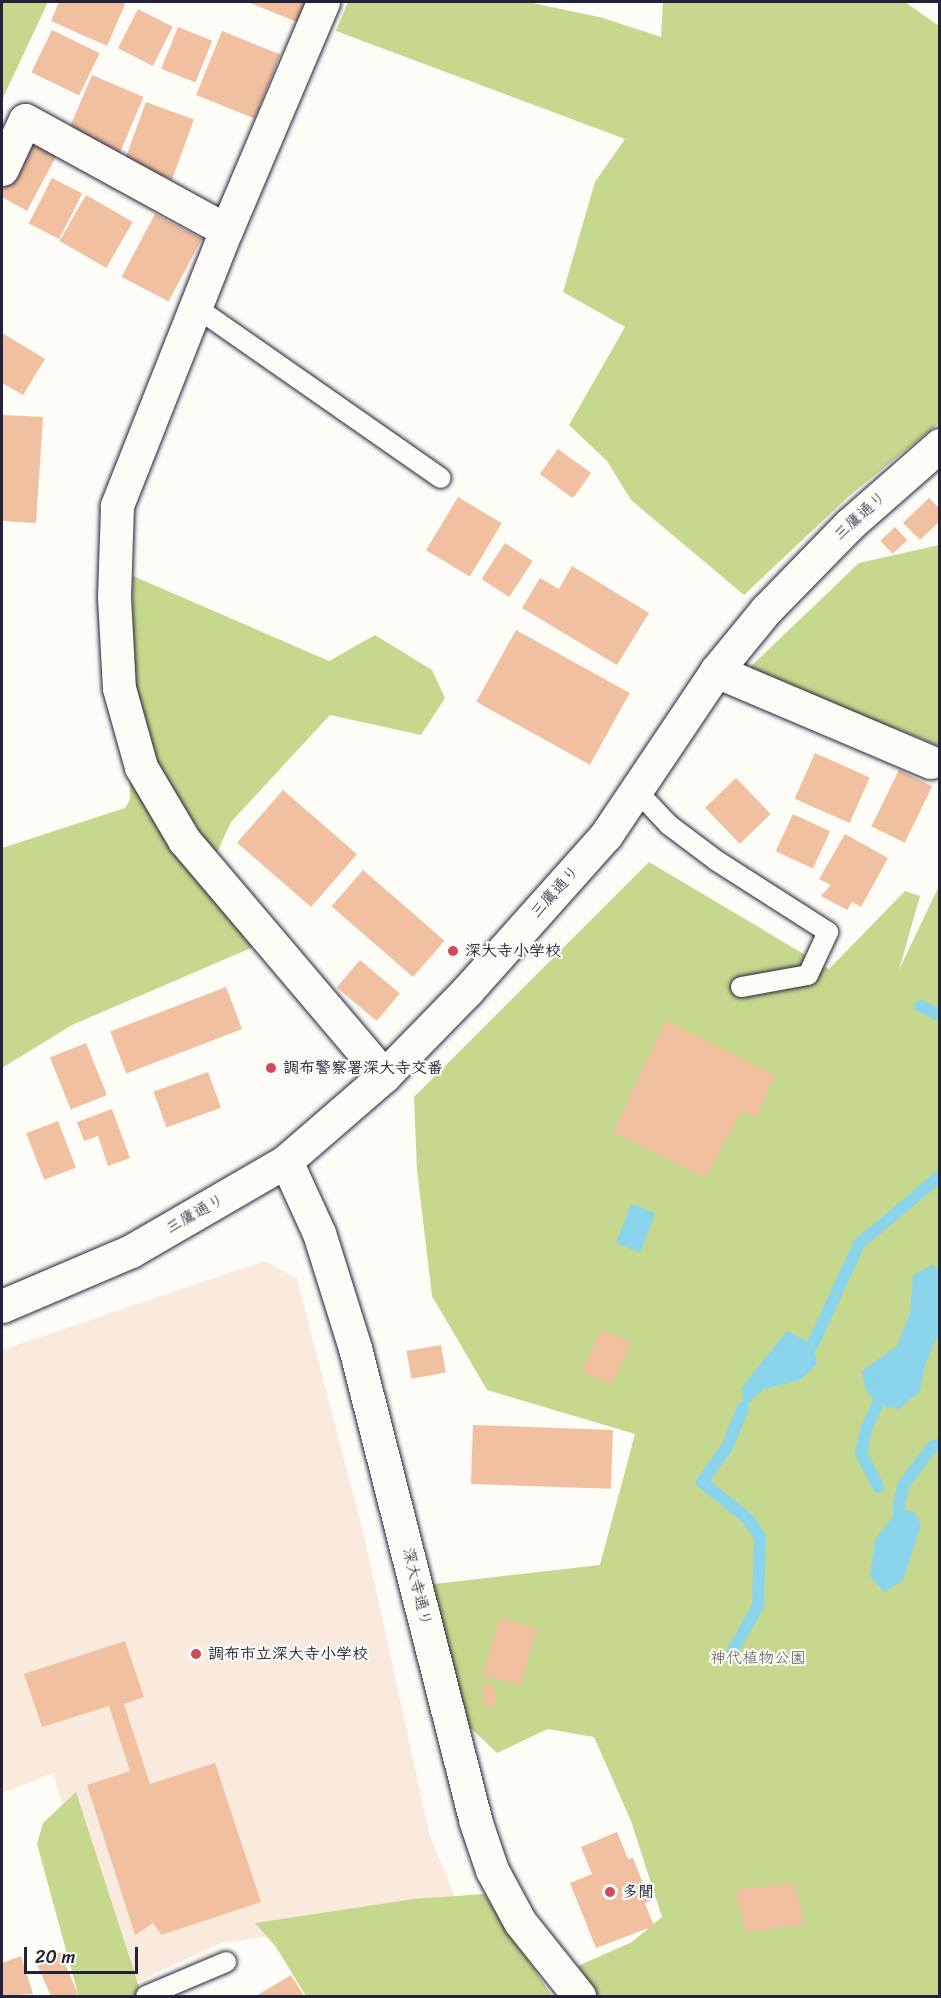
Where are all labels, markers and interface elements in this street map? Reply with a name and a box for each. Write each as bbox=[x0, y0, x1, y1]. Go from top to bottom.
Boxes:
street label: 三鷹通り bbox=[830, 487, 890, 545]
street label: 三鷹通り bbox=[526, 862, 584, 922]
place label: 深大寺小学校 bbox=[465, 941, 561, 961]
marker: 深大寺小学校 bbox=[446, 944, 460, 958]
place label: 調布警察署深大寺交番 bbox=[283, 1058, 443, 1078]
marker: 調布警察署深大寺交番 bbox=[264, 1061, 278, 1075]
street label: 三鷹通り bbox=[162, 1190, 228, 1238]
street label: 深大寺通り bbox=[398, 1546, 436, 1628]
place label: 調布市立深大寺小学校 bbox=[208, 1644, 368, 1664]
marker: 調布市立深大寺小学校 bbox=[189, 1647, 203, 1661]
park label: 神代植物公園 bbox=[710, 1648, 806, 1668]
place label: 多聞 bbox=[622, 1882, 654, 1902]
marker: 多聞 bbox=[603, 1885, 617, 1899]
scale bar bbox=[27, 1935, 141, 1973]
text: 20 m bbox=[35, 1941, 75, 1973]

